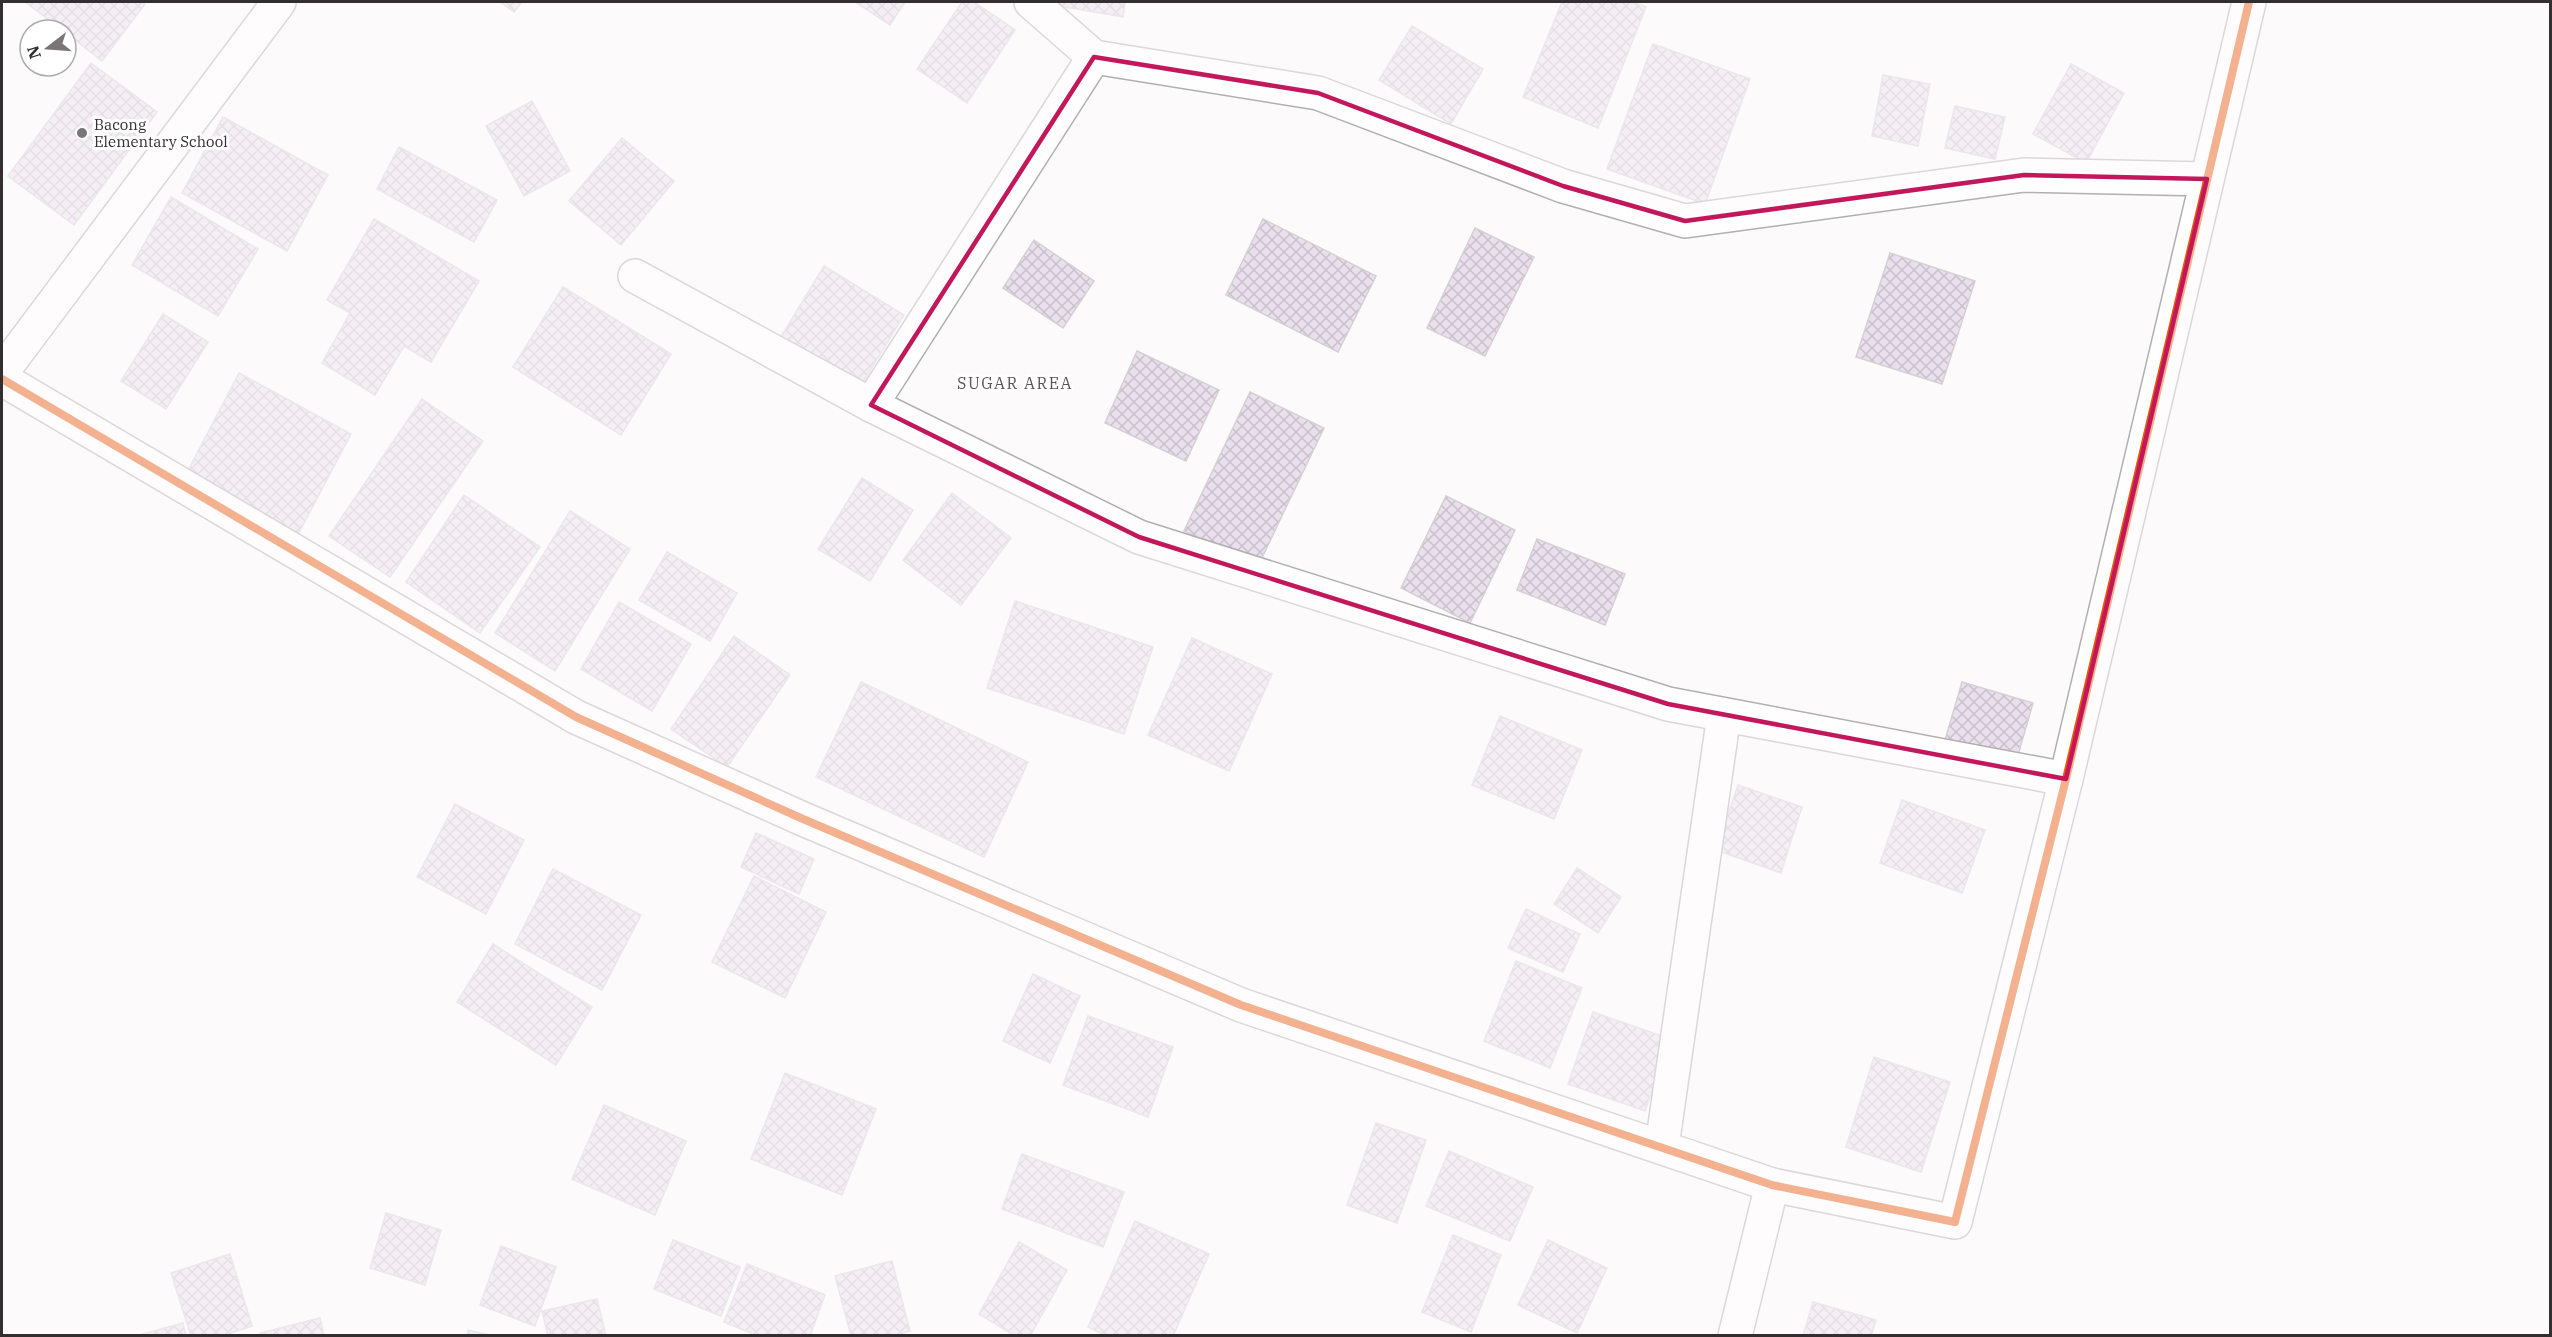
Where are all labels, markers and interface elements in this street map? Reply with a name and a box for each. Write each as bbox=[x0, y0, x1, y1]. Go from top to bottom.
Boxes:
north arrow bbox=[18, 18, 78, 78]
text: N bbox=[22, 43, 45, 61]
place label: Bacong Elementary School bbox=[94, 115, 228, 151]
marker: Bacong Elementary School bbox=[75, 126, 89, 140]
district label: SUGAR AREA bbox=[957, 373, 1073, 393]

